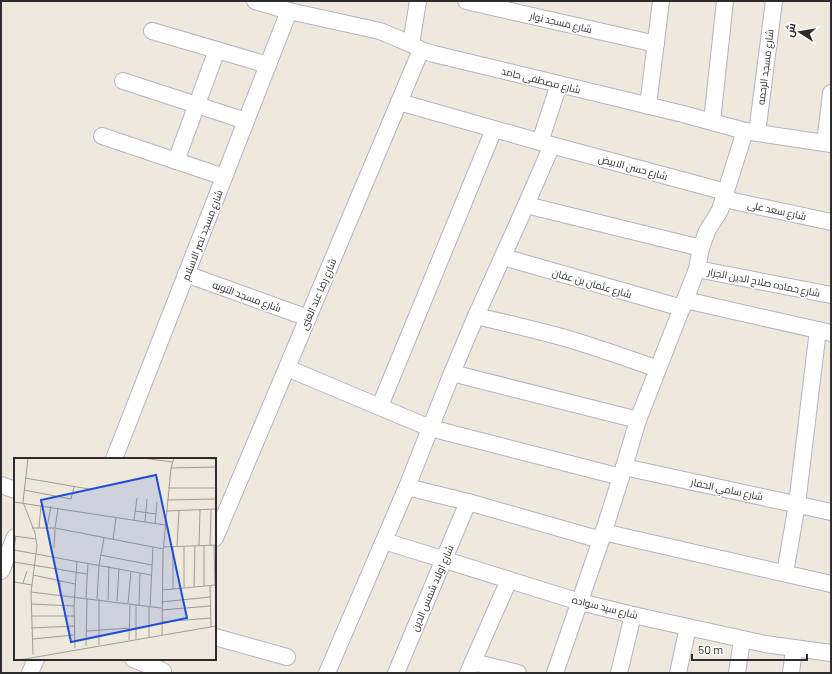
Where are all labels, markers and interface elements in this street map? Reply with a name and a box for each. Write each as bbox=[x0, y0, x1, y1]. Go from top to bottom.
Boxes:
street label: شارع مسجد نوار bbox=[527, 9, 593, 36]
north arrow bbox=[780, 12, 820, 52]
text: ش bbox=[782, 22, 799, 38]
street label: شارع مسجد الرحمه bbox=[754, 28, 777, 106]
street label: شارع مصطفى حامد bbox=[500, 64, 582, 97]
street label: شارع حسن الابيض bbox=[597, 152, 669, 183]
street label: شارع مسجد نصر الاسلام bbox=[179, 188, 227, 283]
street label: شارع سعد على bbox=[746, 198, 807, 223]
street label: شارع رضا عبد الغنى bbox=[298, 257, 339, 332]
street label: شارع حماده صلاح الدين الجزار bbox=[706, 265, 821, 300]
street label: شارع عثمان بن عفان bbox=[551, 266, 633, 301]
street label: شارع مسجد التوبه bbox=[211, 278, 283, 315]
inset map bbox=[14, 458, 216, 660]
street label: شارع سامي الحفار bbox=[689, 475, 764, 504]
street label: شارع اولاد شمس الدين bbox=[408, 543, 457, 633]
street label: شارع سيد سواده bbox=[571, 593, 639, 622]
scale bar bbox=[692, 636, 807, 662]
text: 50 m bbox=[698, 642, 723, 656]

